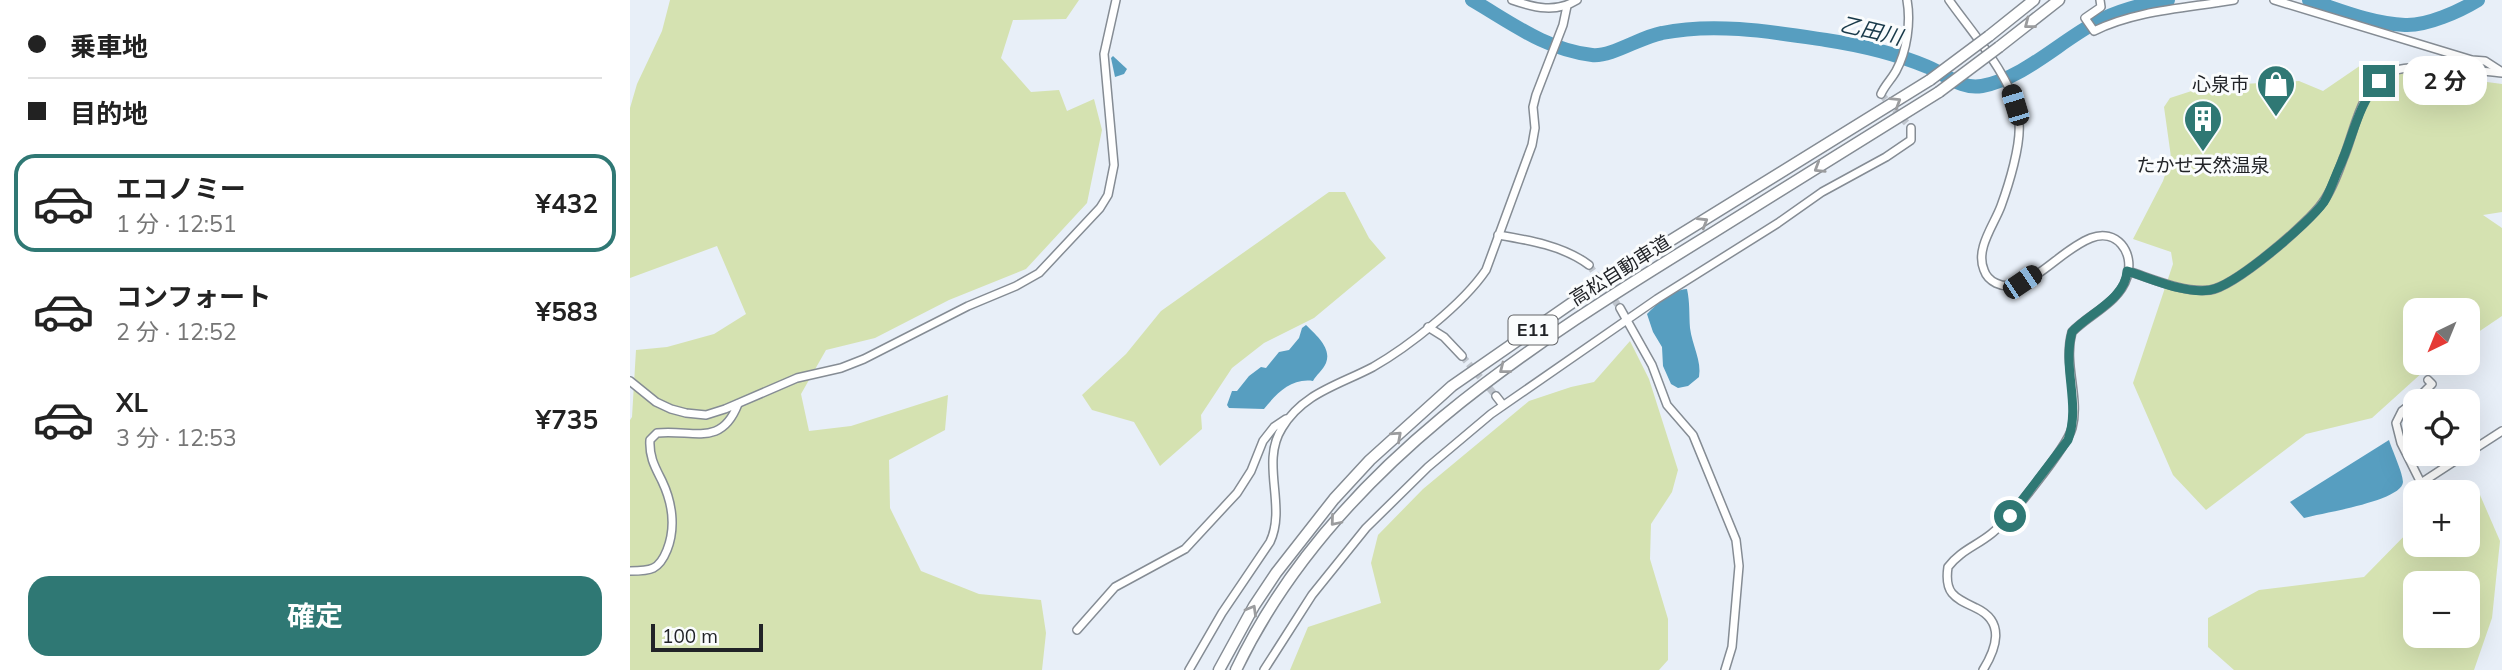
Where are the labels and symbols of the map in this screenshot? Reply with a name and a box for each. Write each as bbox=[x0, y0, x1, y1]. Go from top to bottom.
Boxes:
water label: 乙田川 bbox=[1838, 10, 1907, 50]
one-way arrow bbox=[2024, 15, 2036, 28]
callout: 2 分 bbox=[2404, 56, 2488, 106]
shop icon: 心泉市 bbox=[2255, 63, 2297, 118]
route end bbox=[2363, 65, 2395, 97]
place label: 心泉市 bbox=[2192, 72, 2249, 96]
car bbox=[1999, 82, 2032, 128]
one-way arrow bbox=[1888, 97, 1901, 110]
building icon: たかせ天然温泉 bbox=[2182, 98, 2224, 153]
place label: たかせ天然温泉 bbox=[2136, 153, 2270, 177]
one-way arrow bbox=[1814, 159, 1827, 172]
one-way arrow bbox=[1695, 217, 1708, 230]
street label: 高松自動車道 bbox=[1565, 230, 1675, 310]
car bbox=[1999, 262, 2046, 302]
north arrow bbox=[2403, 298, 2480, 374]
road number: E11 bbox=[1508, 316, 1558, 344]
one-way arrow bbox=[1499, 361, 1512, 373]
one-way arrow bbox=[1389, 432, 1402, 444]
route start bbox=[1994, 500, 2026, 532]
one-way arrow bbox=[1331, 513, 1343, 526]
one-way arrow bbox=[1244, 605, 1257, 618]
scale bar bbox=[651, 621, 763, 653]

